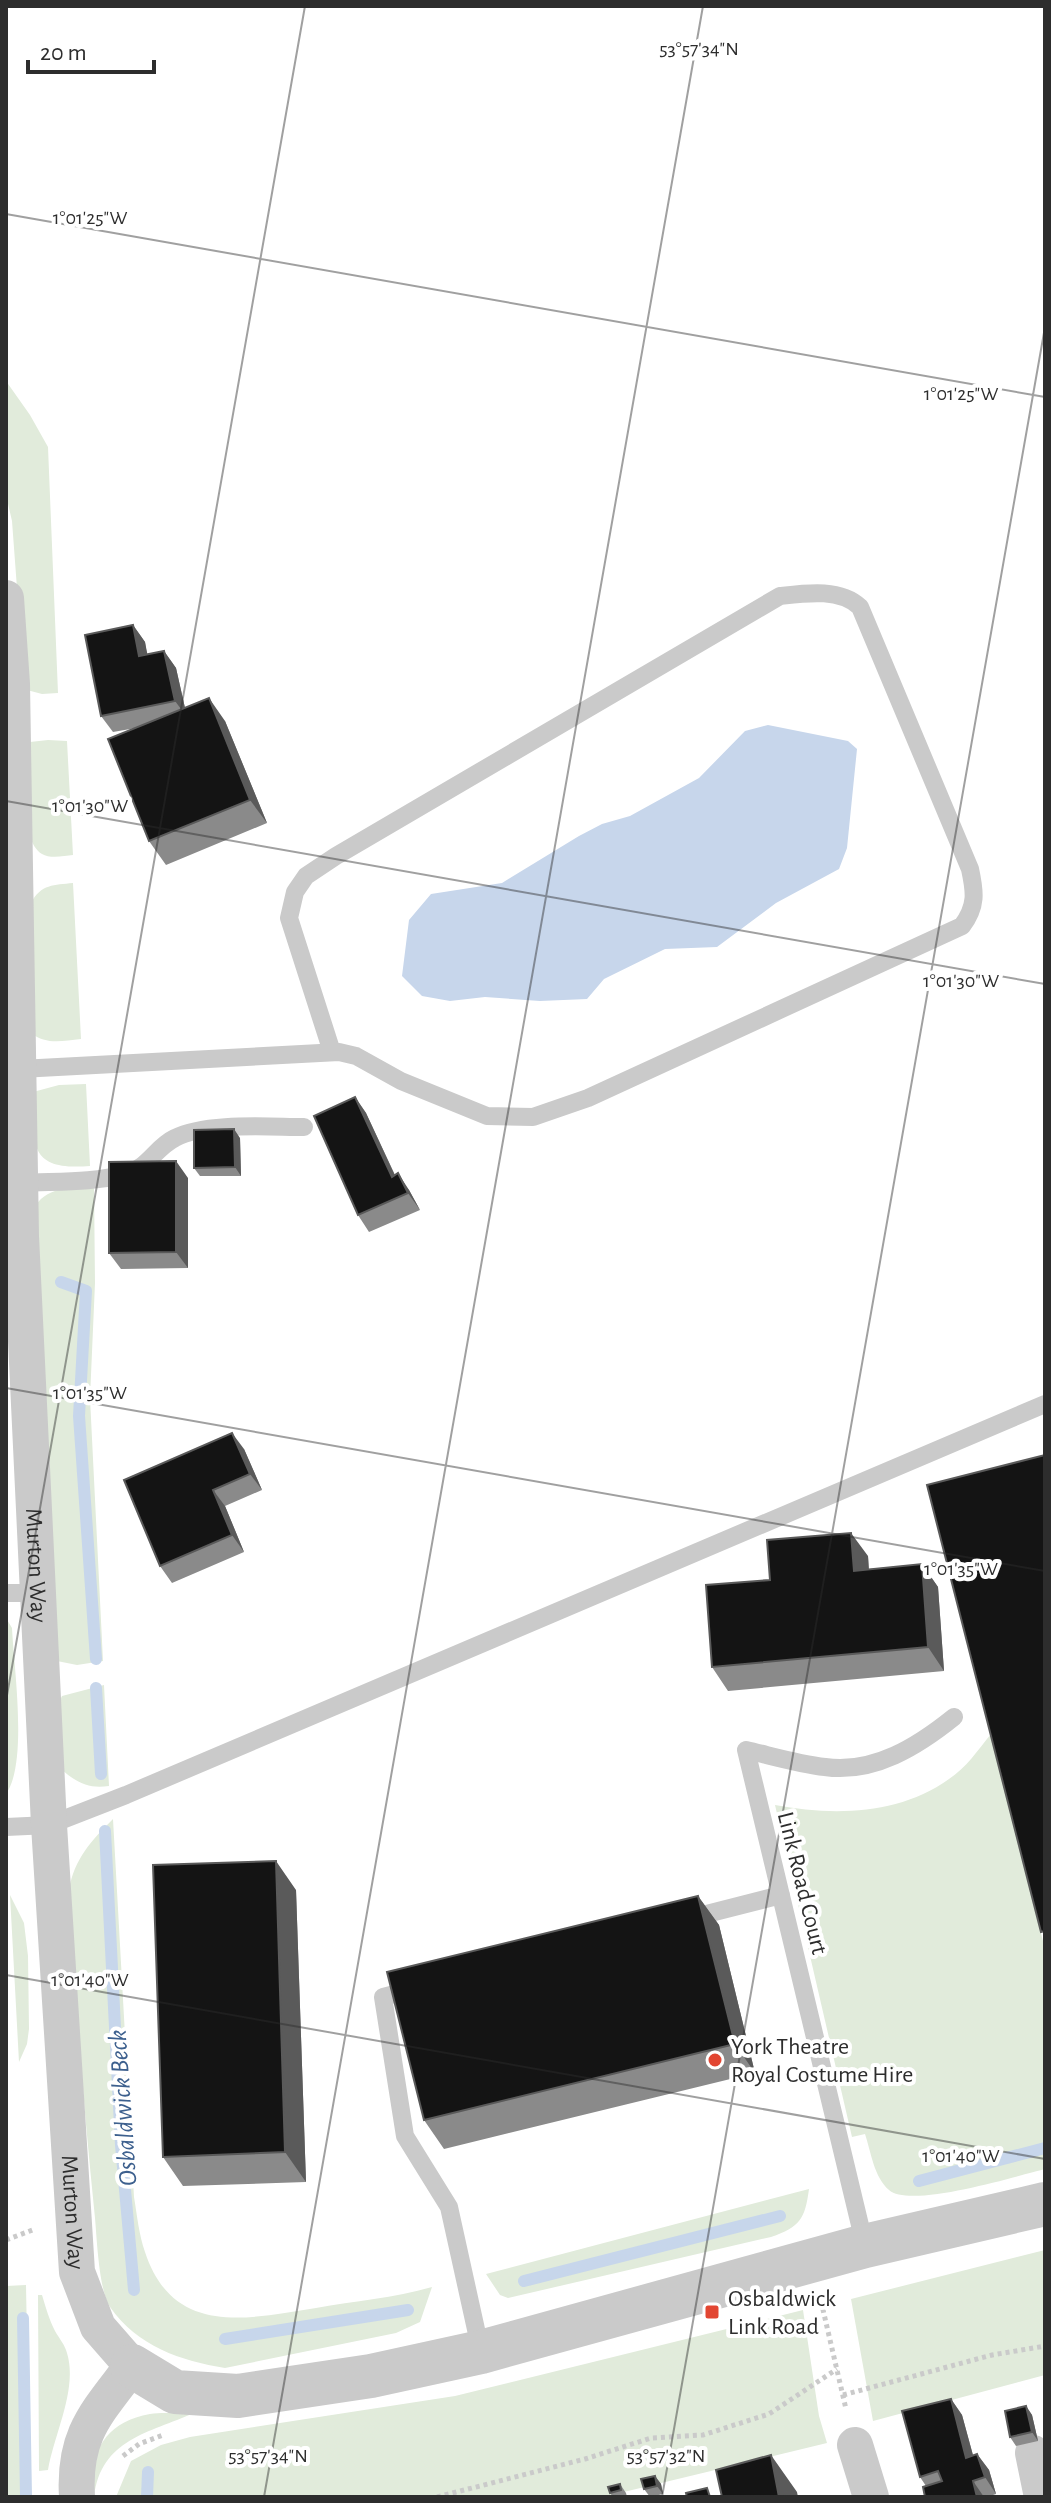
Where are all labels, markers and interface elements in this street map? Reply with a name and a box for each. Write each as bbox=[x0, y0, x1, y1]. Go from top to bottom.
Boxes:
scale bar bbox=[28, 24, 154, 74]
text: 53°57'34"N bbox=[659, 39, 739, 59]
text: 20 m bbox=[40, 41, 87, 65]
text: 1°01'25"W bbox=[53, 208, 127, 228]
text: 1°01'25"W bbox=[924, 384, 998, 404]
text: 1°01'30"W bbox=[52, 796, 128, 816]
text: 1°01'30"W bbox=[923, 971, 999, 991]
text: 1°01'35"W bbox=[53, 1383, 127, 1403]
street label: Murton Way bbox=[21, 1508, 50, 1623]
text: 1°01'35"W bbox=[924, 1559, 998, 1579]
street label: Link Road Court bbox=[773, 1810, 831, 1957]
text: 1°01'40"W bbox=[51, 1970, 129, 1990]
water label: Osbaldwick Beck bbox=[105, 2029, 141, 2187]
place label: York Theatre Royal Costume Hire bbox=[731, 2035, 913, 2087]
marker: York Theatre Royal Costume Hire bbox=[706, 2051, 724, 2069]
text: 1°01'40"W bbox=[922, 2146, 1000, 2166]
street label: Murton Way bbox=[57, 2154, 88, 2270]
place label: Osbaldwick Link Road bbox=[728, 2287, 836, 2339]
marker: Osbaldwick Link Road bbox=[703, 2303, 721, 2321]
text: 53°57'34"N bbox=[228, 2446, 308, 2466]
text: 53°57'32"N bbox=[626, 2446, 706, 2466]

